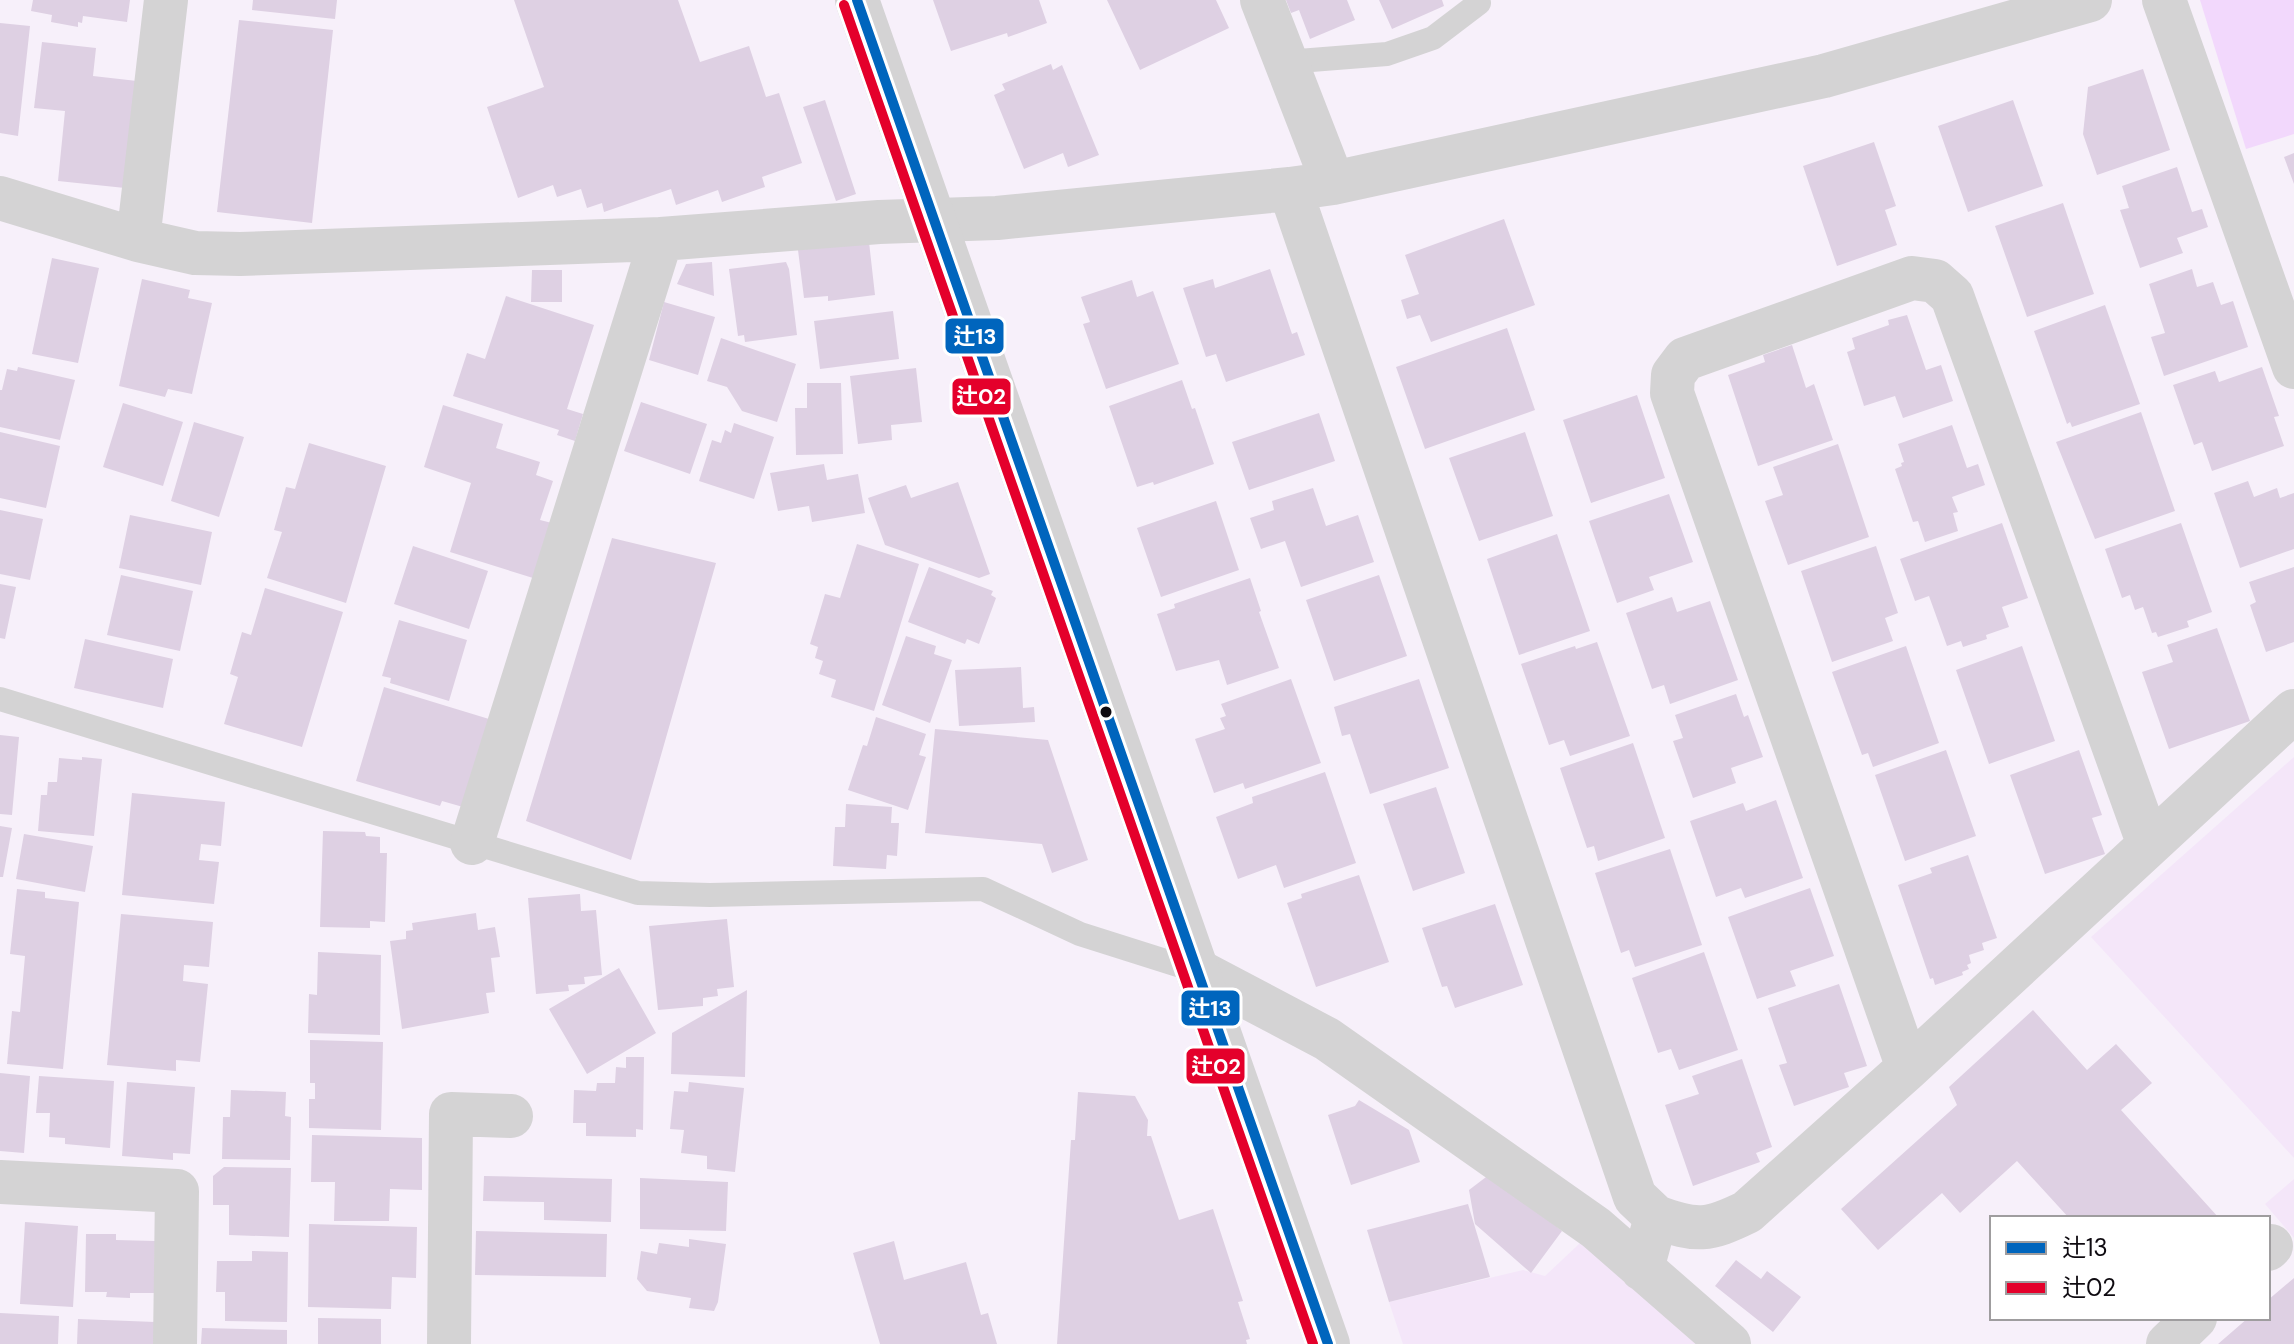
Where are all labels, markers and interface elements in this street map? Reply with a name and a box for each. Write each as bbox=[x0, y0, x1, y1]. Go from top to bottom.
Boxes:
line badge: 辻13 bbox=[944, 317, 1005, 355]
text: 辻13 bbox=[953, 322, 997, 351]
line badge: 辻02 bbox=[951, 377, 1012, 416]
text: 辻02 bbox=[956, 382, 1006, 411]
unlabelled marker bbox=[1098, 704, 1114, 720]
line badge: 辻13 bbox=[1180, 989, 1241, 1027]
text: 辻13 bbox=[1188, 994, 1232, 1023]
line badge: 辻02 bbox=[1185, 1047, 1246, 1085]
text: 辻02 bbox=[1191, 1052, 1241, 1081]
legend bbox=[1990, 1216, 2270, 1320]
text: 辻13 bbox=[2062, 1232, 2108, 1263]
text: 辻02 bbox=[2062, 1272, 2116, 1303]

